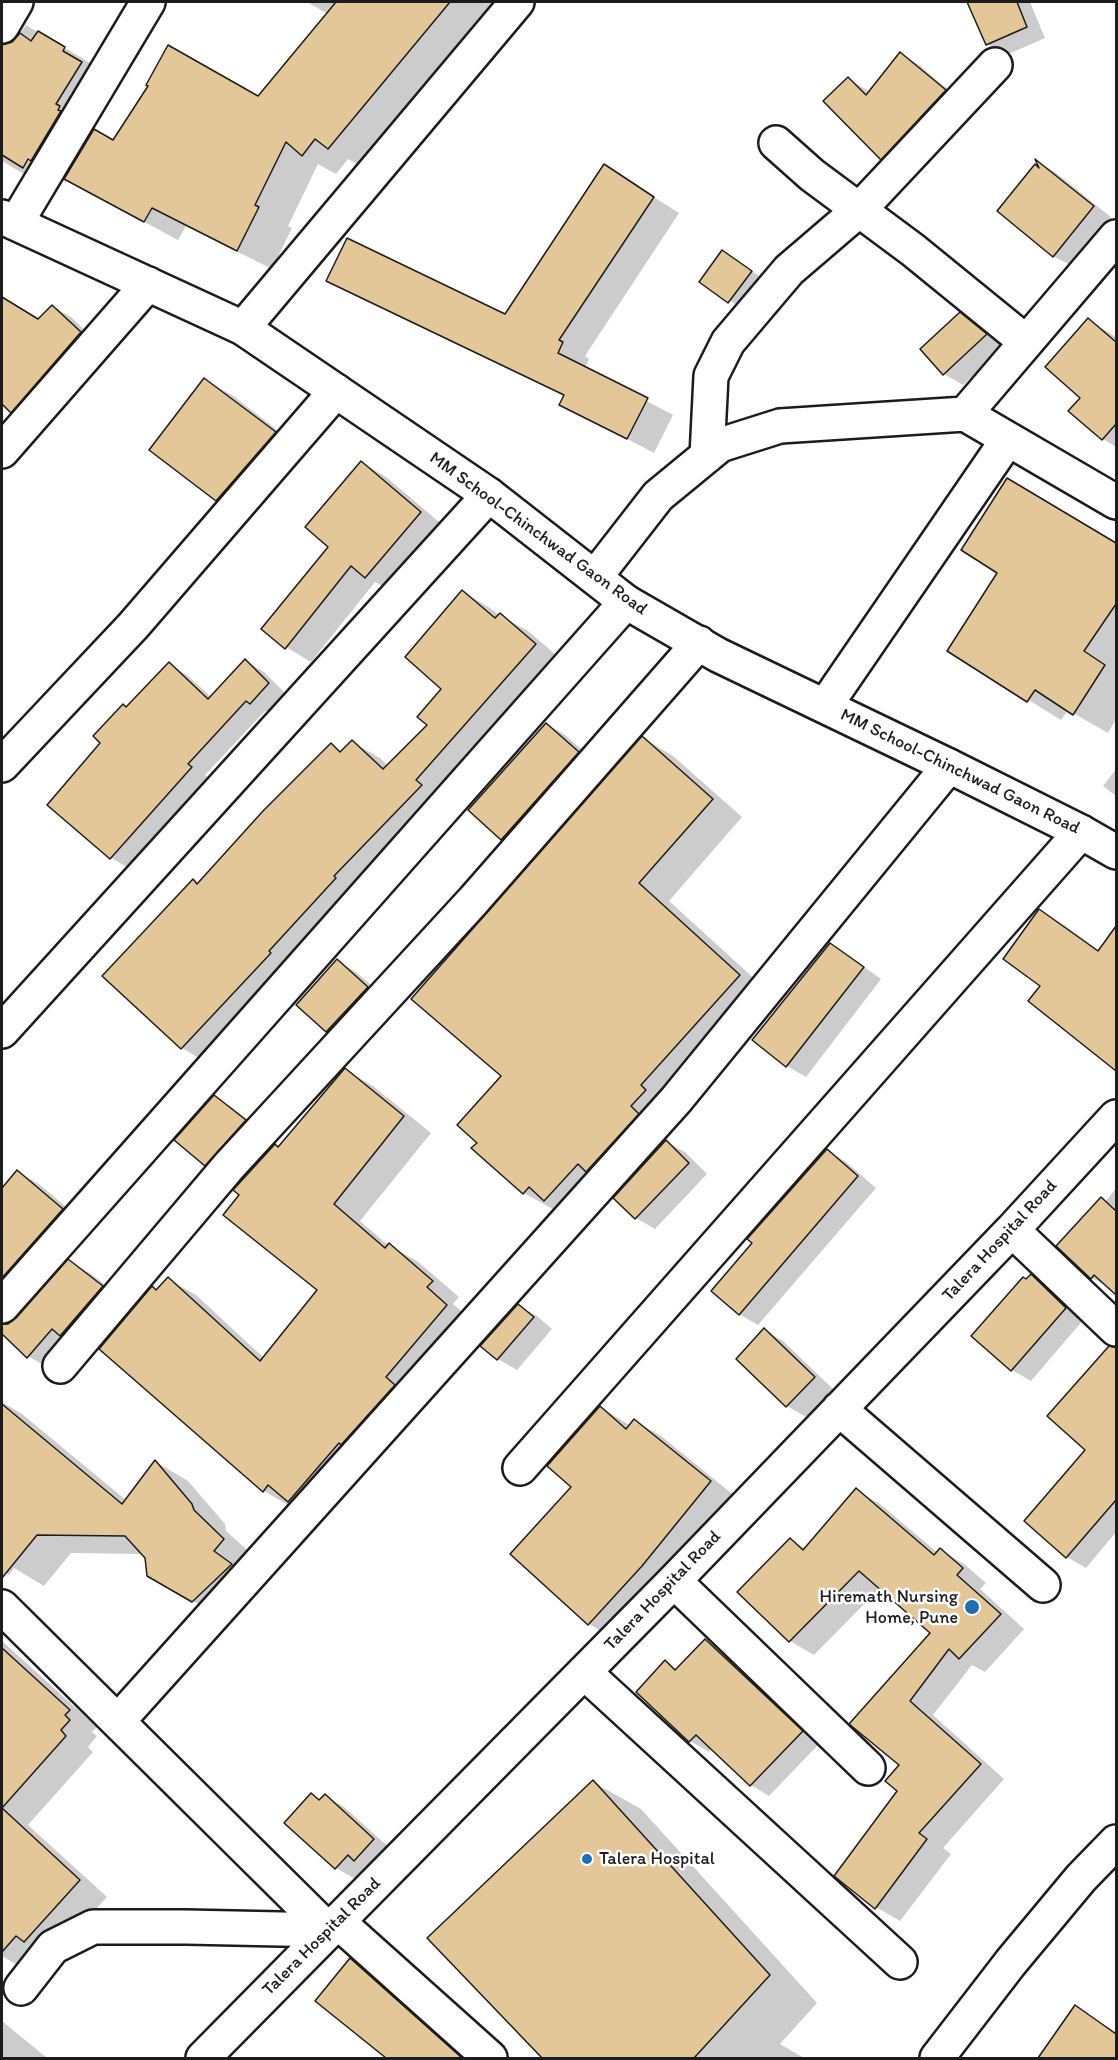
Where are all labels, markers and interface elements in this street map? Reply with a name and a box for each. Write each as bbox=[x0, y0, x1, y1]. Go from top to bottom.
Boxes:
street label: MM School-Chinchwad Gaon Road bbox=[425, 448, 651, 620]
street label: MM School-Chinchwad Gaon Road bbox=[837, 704, 1083, 840]
street label: Talera Hospital Road bbox=[938, 1176, 1062, 1306]
street label: Talera Hospital Road bbox=[600, 1526, 726, 1656]
place label: Hiremath Nursing Home, Pune bbox=[820, 1586, 958, 1628]
marker: Hiremath Nursing Home, Pune bbox=[963, 1598, 981, 1616]
place label: Talera Hospital bbox=[599, 1848, 715, 1870]
marker: Talera Hospital bbox=[580, 1852, 594, 1866]
street label: Talera Hospital Road bbox=[258, 1873, 386, 2001]

